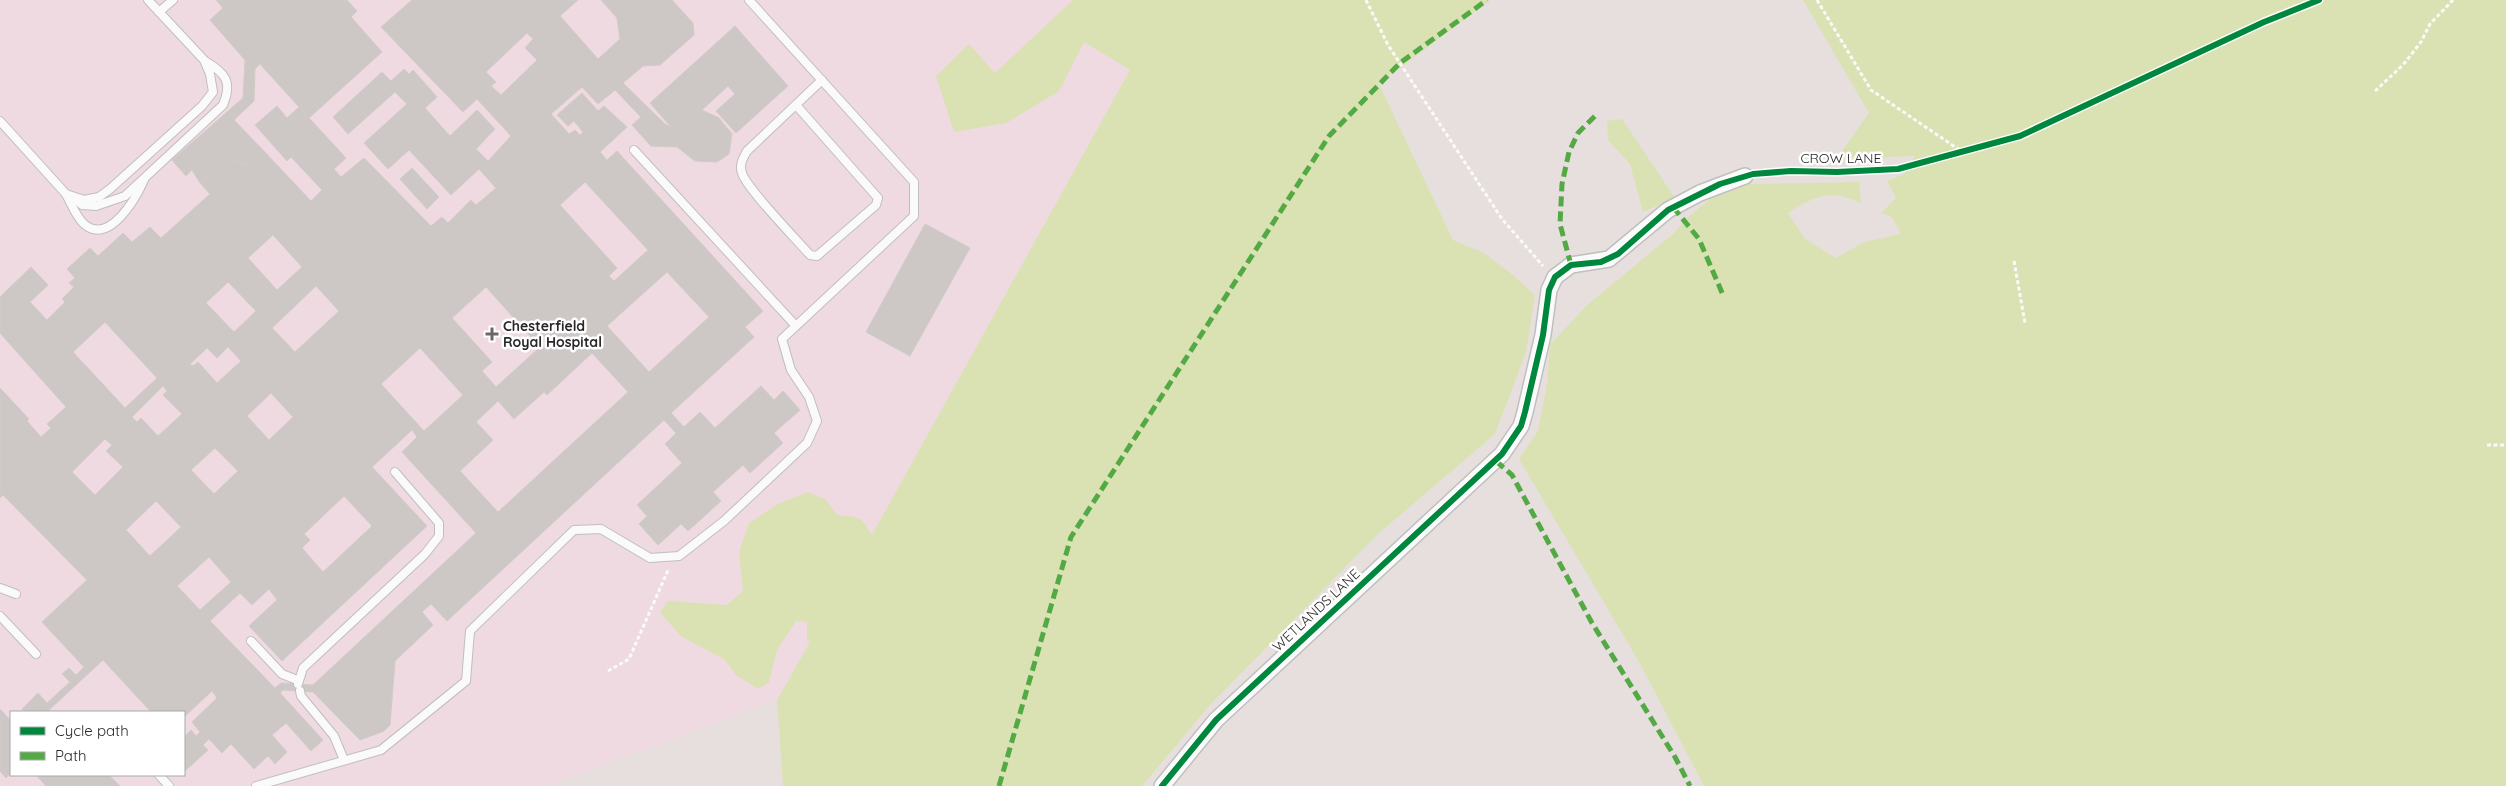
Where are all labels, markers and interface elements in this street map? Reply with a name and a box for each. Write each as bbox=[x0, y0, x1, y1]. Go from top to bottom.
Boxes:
street label: CROW LANE bbox=[1800, 149, 1882, 167]
place label: Chesterfield Royal Hospital bbox=[503, 317, 602, 351]
marker: Chesterfield Royal Hospital bbox=[485, 327, 499, 341]
street label: WETLANDS LANE bbox=[1269, 565, 1364, 655]
legend bbox=[10, 711, 185, 776]
text: Cycle path bbox=[55, 721, 129, 740]
text: Path bbox=[55, 746, 87, 765]

